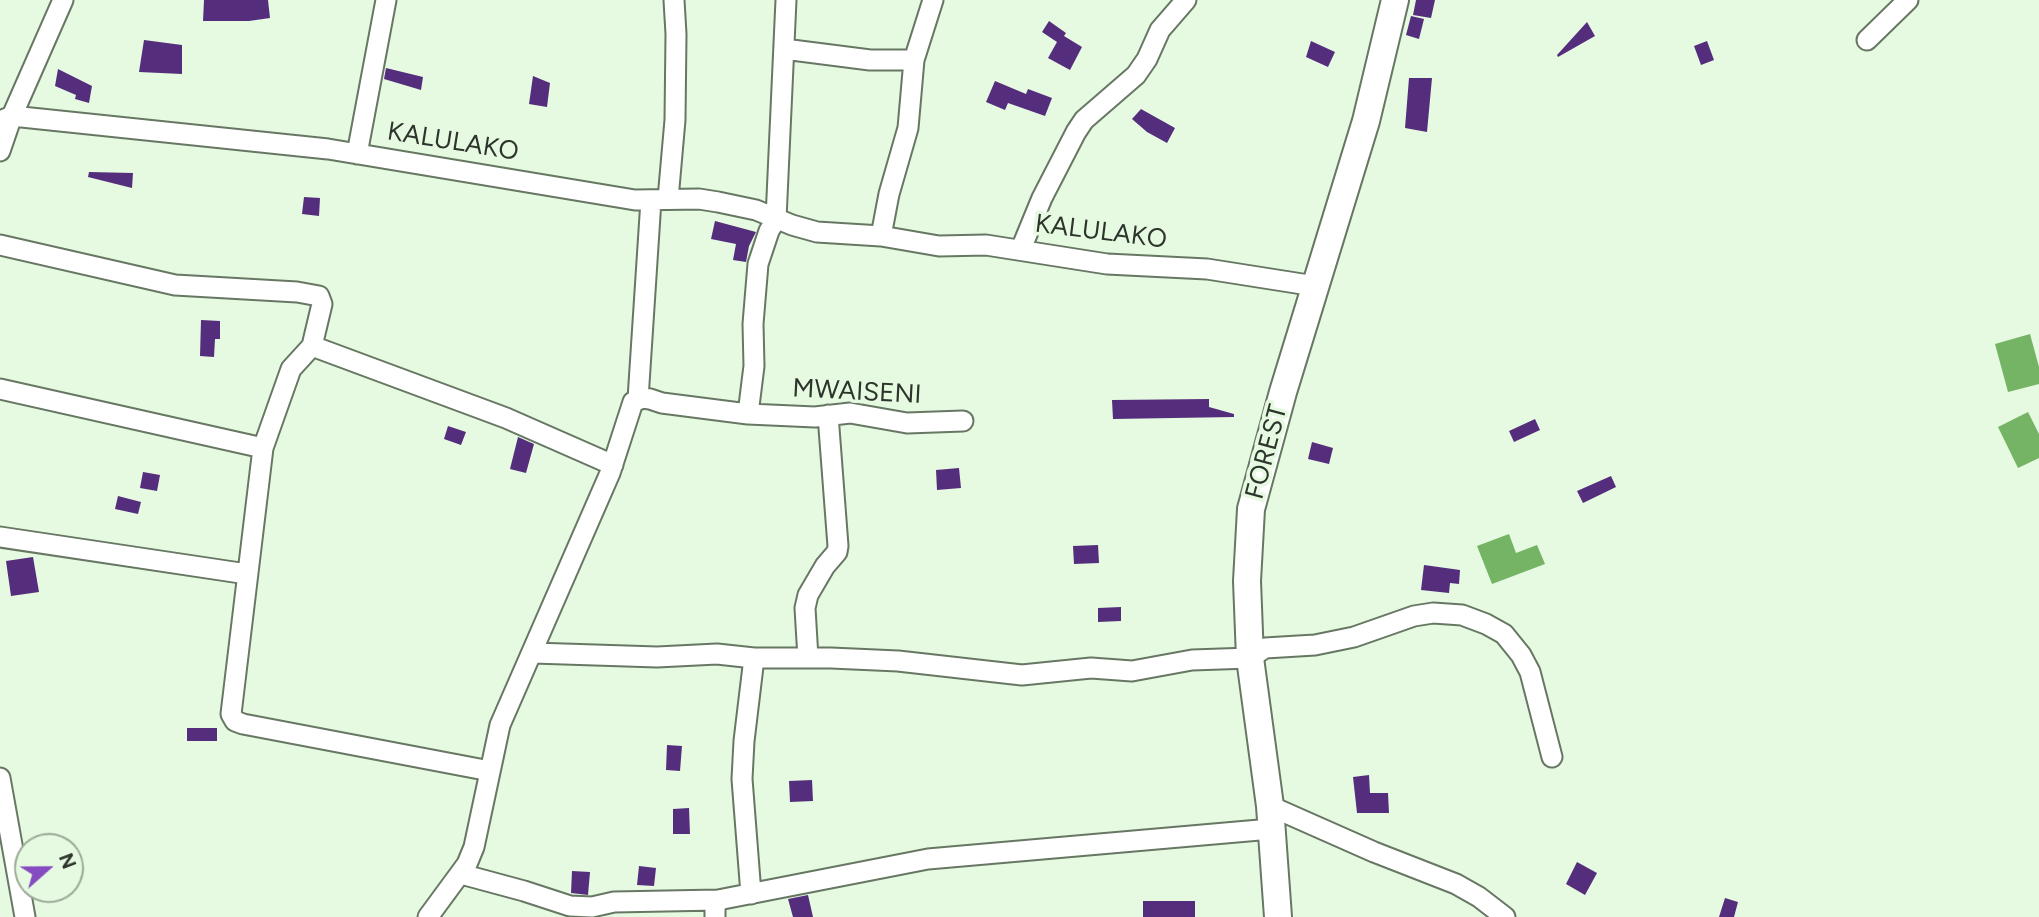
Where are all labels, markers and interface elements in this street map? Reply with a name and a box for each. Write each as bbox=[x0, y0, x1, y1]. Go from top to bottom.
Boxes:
street label: KALULAKO bbox=[385, 116, 521, 168]
street label: KALULAKO bbox=[1033, 208, 1169, 256]
street label: MWAISENI bbox=[792, 373, 922, 411]
street label: FOREST bbox=[1239, 401, 1295, 503]
north arrow bbox=[14, 833, 84, 903]
text: N bbox=[54, 850, 81, 872]

